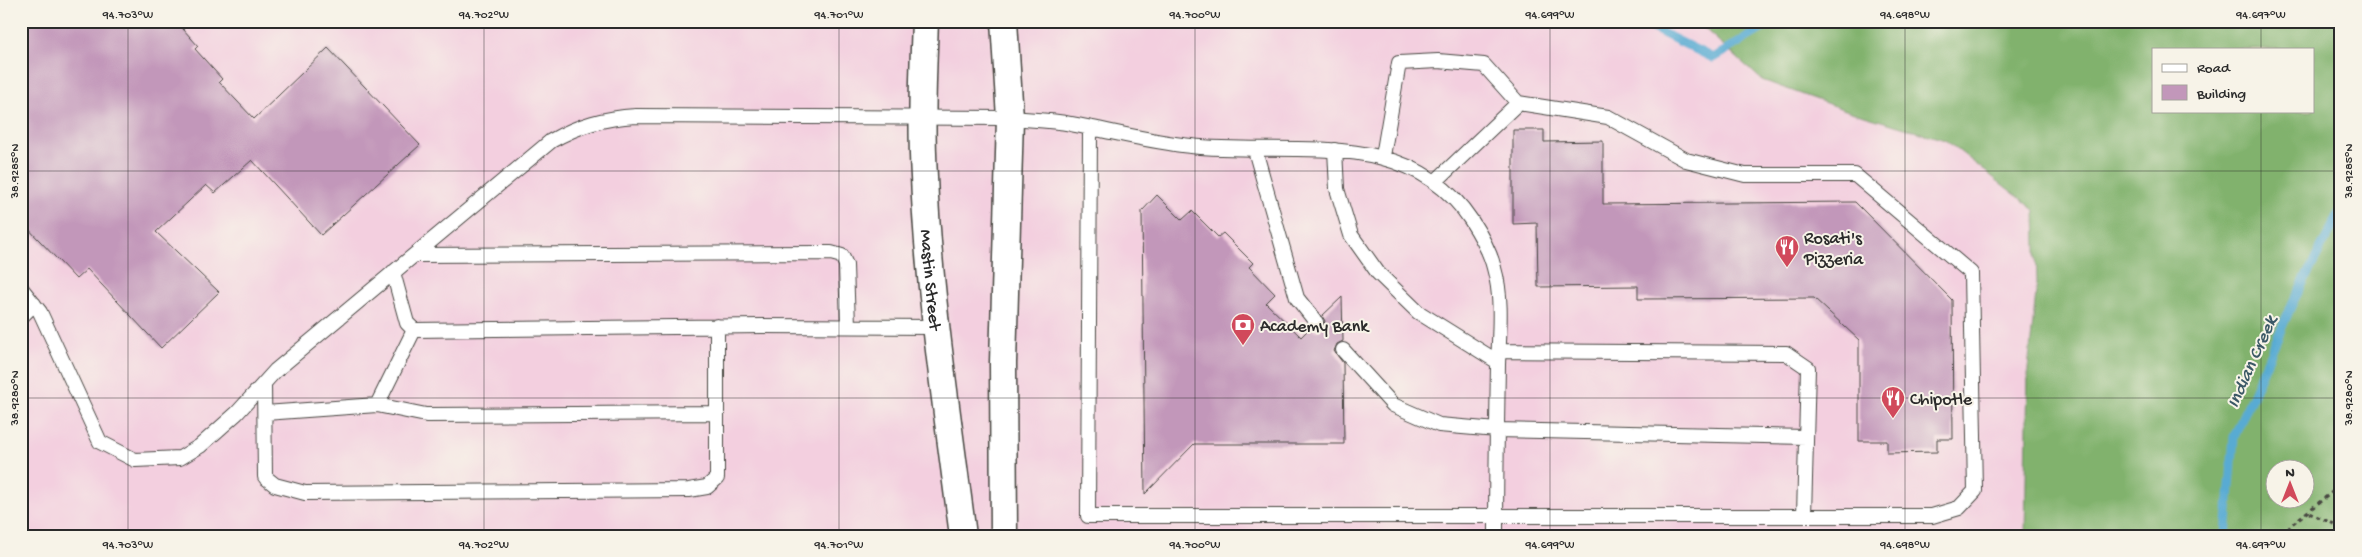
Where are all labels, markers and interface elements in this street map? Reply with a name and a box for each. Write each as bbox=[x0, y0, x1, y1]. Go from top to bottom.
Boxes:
text: 94.703°W bbox=[102, 9, 153, 23]
text: 94.702°W bbox=[458, 9, 509, 23]
text: 94.701°W bbox=[814, 9, 863, 23]
text: 94.700°W bbox=[1169, 9, 1220, 23]
text: 94.699°W bbox=[1524, 9, 1575, 23]
text: 94.698°W bbox=[1879, 9, 1930, 23]
text: 94.697°W bbox=[2235, 9, 2286, 23]
legend bbox=[2152, 48, 2314, 112]
text: Road bbox=[2197, 60, 2231, 78]
text: Building bbox=[2196, 86, 2246, 104]
text: 38.9285°N bbox=[9, 144, 23, 199]
text: 38.9285°N bbox=[2343, 144, 2357, 199]
street label: Mastin Street bbox=[914, 229, 945, 333]
place label: Rosati's Pizzeria bbox=[1803, 229, 1864, 271]
restaurant icon: Rosati's Pizzeria bbox=[1774, 234, 1800, 268]
bank icon: Academy Bank bbox=[1230, 312, 1256, 346]
water label: Indian Creek bbox=[2223, 312, 2284, 412]
place label: Academy Bank bbox=[1260, 317, 1370, 338]
text: 38.9280°N bbox=[9, 370, 23, 427]
text: 38.9280°N bbox=[2343, 370, 2357, 427]
restaurant icon: Chipotle bbox=[1880, 385, 1906, 419]
place label: Chipotle bbox=[1910, 390, 1973, 411]
north arrow bbox=[2264, 460, 2314, 510]
text: N bbox=[2285, 465, 2295, 482]
text: 94.703°W bbox=[102, 539, 153, 553]
text: 94.702°W bbox=[458, 539, 509, 553]
text: 94.701°W bbox=[814, 539, 863, 553]
text: 94.700°W bbox=[1169, 539, 1220, 553]
text: 94.699°W bbox=[1524, 539, 1575, 553]
text: 94.698°W bbox=[1879, 539, 1930, 553]
text: 94.697°W bbox=[2235, 539, 2286, 553]

